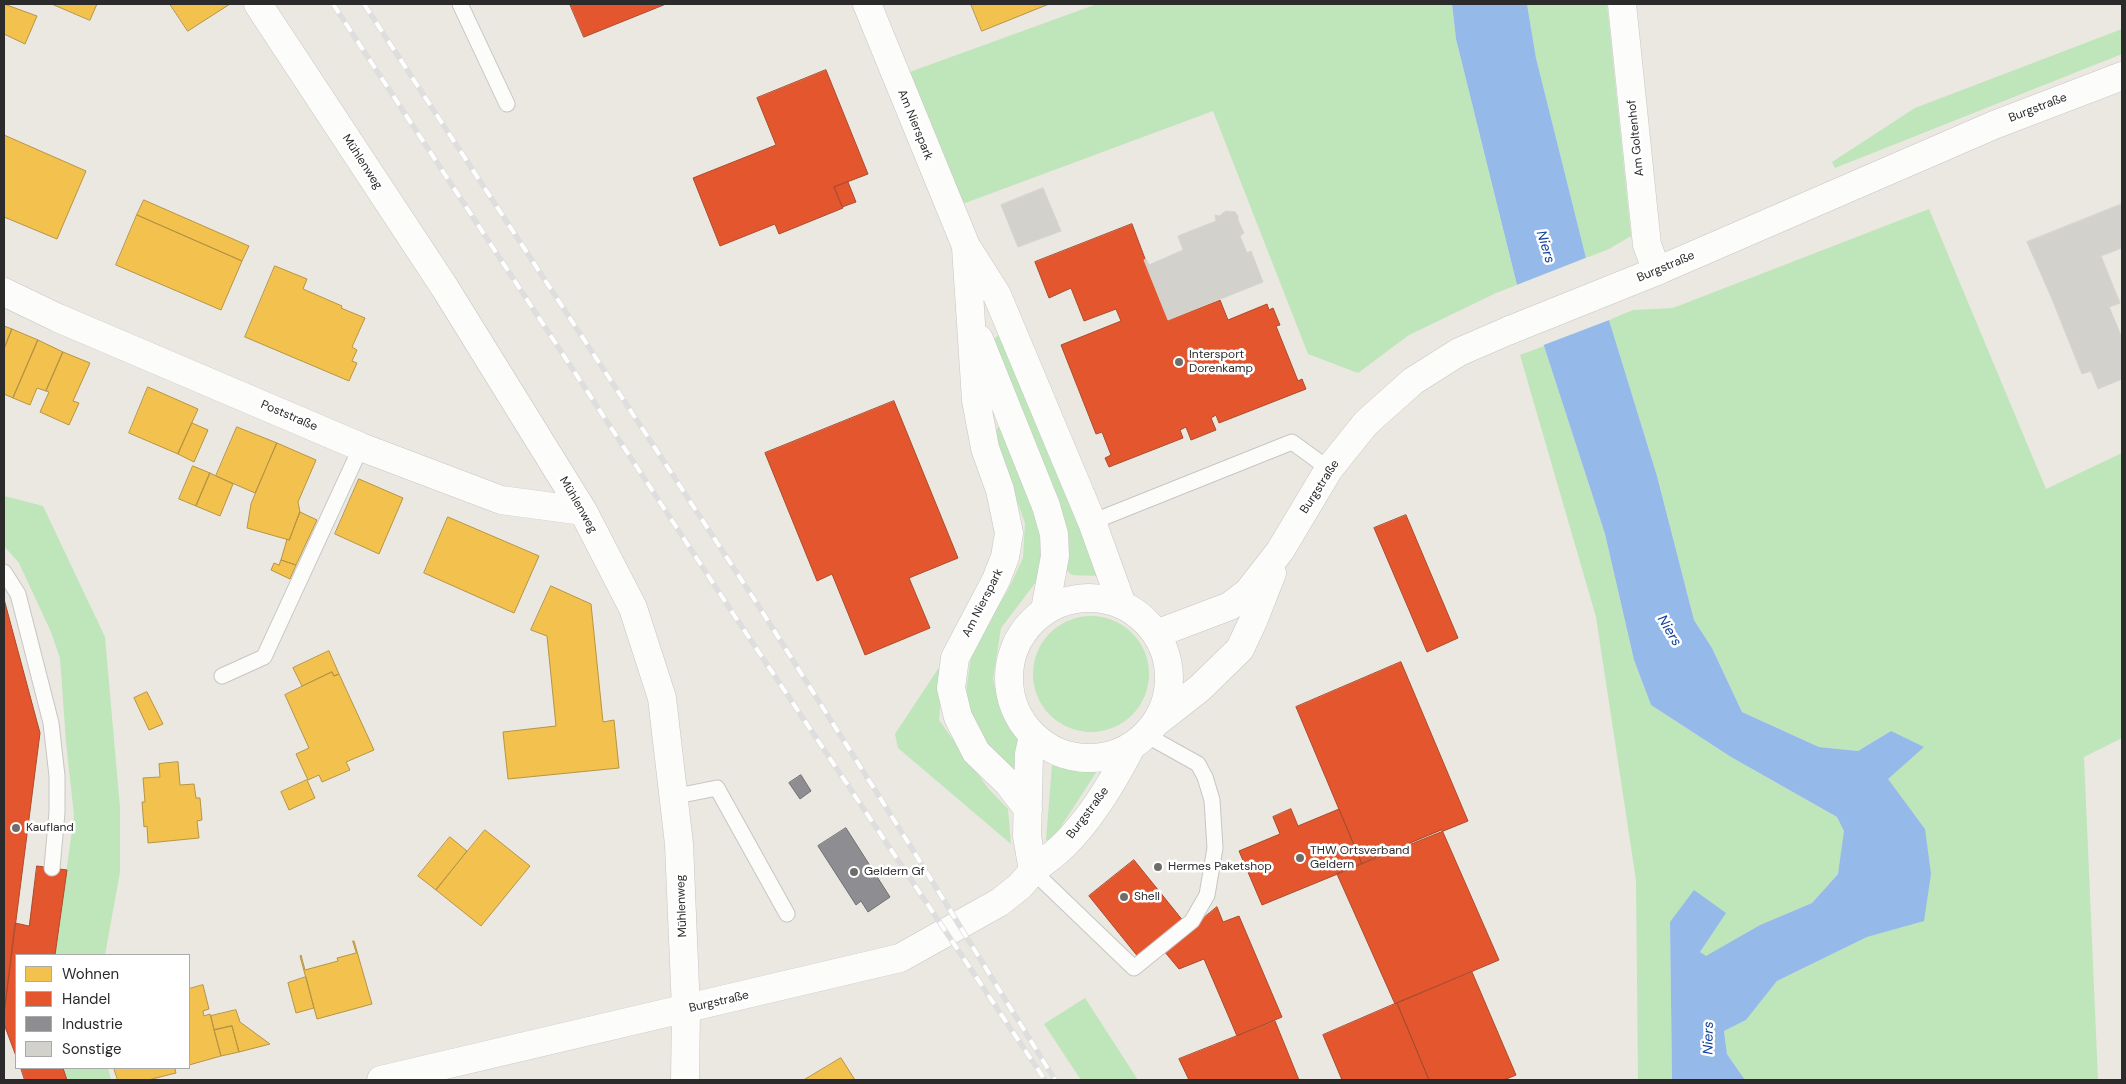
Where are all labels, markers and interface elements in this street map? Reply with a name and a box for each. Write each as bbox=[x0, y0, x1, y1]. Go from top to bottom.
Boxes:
street label: Am Nierspark bbox=[894, 88, 936, 162]
street label: Burgstraße bbox=[2007, 90, 2069, 126]
street label: Am Goltenhof bbox=[1625, 99, 1647, 177]
street label: Mühlenweg bbox=[339, 132, 385, 192]
water label: Niers bbox=[1532, 229, 1558, 265]
street label: Burgstraße bbox=[1635, 248, 1697, 286]
place label: Intersport Dorenkamp bbox=[1189, 348, 1253, 376]
marker: Intersport Dorenkamp bbox=[1173, 356, 1185, 368]
street label: Poststraße bbox=[258, 398, 320, 434]
street label: Burgstraße bbox=[1297, 457, 1343, 517]
street label: Mühlenweg bbox=[556, 474, 600, 536]
street label: Am Nierspark bbox=[960, 566, 1006, 640]
water label: Niers bbox=[1653, 612, 1685, 650]
street label: Burgstraße bbox=[1064, 784, 1112, 842]
place label: Kaufland bbox=[26, 821, 74, 835]
marker: Kaufland bbox=[10, 822, 22, 834]
place label: THW Ortsverband Geldern bbox=[1310, 844, 1410, 872]
marker: THW Ortsverband Geldern bbox=[1294, 852, 1306, 864]
place label: Hermes Paketshop bbox=[1168, 860, 1272, 874]
marker: Hermes Paketshop bbox=[1152, 861, 1164, 873]
place label: Geldern Gf bbox=[864, 865, 925, 879]
marker: Geldern Gf bbox=[848, 866, 860, 878]
street label: Mühlenweg bbox=[674, 874, 690, 938]
place label: Shell bbox=[1134, 890, 1160, 904]
marker: Shell bbox=[1118, 891, 1130, 903]
legend bbox=[15, 954, 190, 1069]
text: Wohnen bbox=[62, 964, 119, 984]
street label: Burgstraße bbox=[688, 988, 750, 1016]
text: Handel bbox=[62, 989, 110, 1009]
text: Industrie bbox=[62, 1014, 123, 1034]
water label: Niers bbox=[1700, 1021, 1718, 1055]
text: Sonstige bbox=[62, 1039, 121, 1059]

